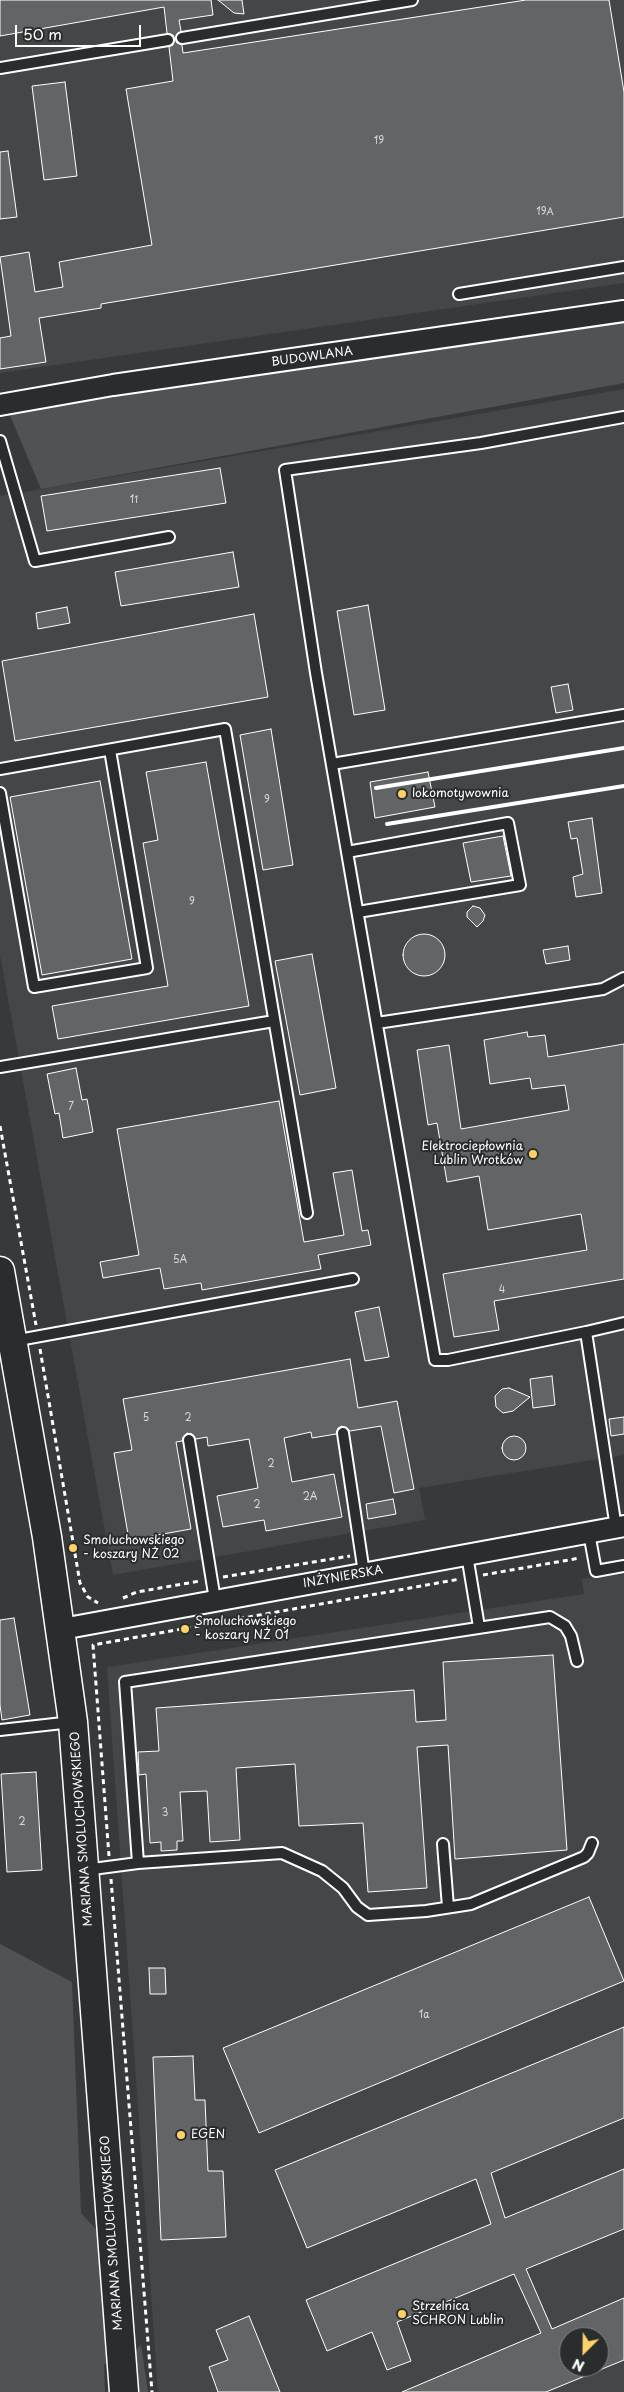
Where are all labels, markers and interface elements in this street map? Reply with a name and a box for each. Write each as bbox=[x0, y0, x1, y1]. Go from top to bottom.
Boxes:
scale bar bbox=[18, 15, 144, 47]
text: 50 m bbox=[23, 22, 62, 45]
house number: 19 bbox=[374, 135, 384, 147]
house number: 19A bbox=[536, 206, 554, 218]
street label: BUDOWLANA bbox=[270, 344, 354, 370]
house number: 11 bbox=[130, 494, 138, 506]
place label: lokomotywownia bbox=[412, 787, 509, 801]
marker: lokomotywownia bbox=[396, 788, 408, 800]
house number: 9 bbox=[264, 794, 270, 806]
house number: 9 bbox=[189, 896, 195, 908]
house number: 7 bbox=[68, 1101, 74, 1113]
place label: Elektrociepłownia Lublin Wrotków bbox=[421, 1140, 523, 1168]
marker: Elektrociepłownia Lublin Wrotków bbox=[527, 1148, 539, 1160]
house number: 5A bbox=[173, 1254, 187, 1266]
house number: 4 bbox=[499, 1284, 505, 1296]
house number: 5 bbox=[143, 1412, 149, 1424]
house number: 2 bbox=[184, 1412, 192, 1424]
house number: 2 bbox=[267, 1458, 275, 1470]
house number: 2A bbox=[303, 1491, 317, 1503]
house number: 2 bbox=[253, 1499, 261, 1511]
place label: Smoluchowskiego - koszary NŻ 02 bbox=[83, 1534, 184, 1562]
marker: Smoluchowskiego - koszary NŻ 02 bbox=[67, 1542, 79, 1554]
street label: INŻYNIERSKA bbox=[302, 1563, 384, 1591]
place label: Smoluchowskiego - koszary NŻ 01 bbox=[195, 1615, 296, 1643]
marker: Smoluchowskiego - koszary NŻ 01 bbox=[179, 1623, 191, 1635]
street label: MARIANA SMOLUCHOWSKIEGO bbox=[68, 1731, 96, 1927]
house number: 3 bbox=[162, 1807, 168, 1819]
house number: 2 bbox=[18, 1816, 26, 1828]
house number: 1a bbox=[419, 2009, 429, 2021]
place label: EGEN bbox=[191, 2128, 225, 2142]
marker: EGEN bbox=[175, 2129, 187, 2141]
street label: MARIANA SMOLUCHOWSKIEGO bbox=[98, 2135, 126, 2331]
place label: Strzelnica SCHRON Lublin bbox=[412, 2300, 504, 2328]
marker: Strzelnica SCHRON Lublin bbox=[396, 2308, 408, 2320]
north arrow bbox=[559, 2327, 609, 2377]
text: N bbox=[569, 2354, 588, 2377]

